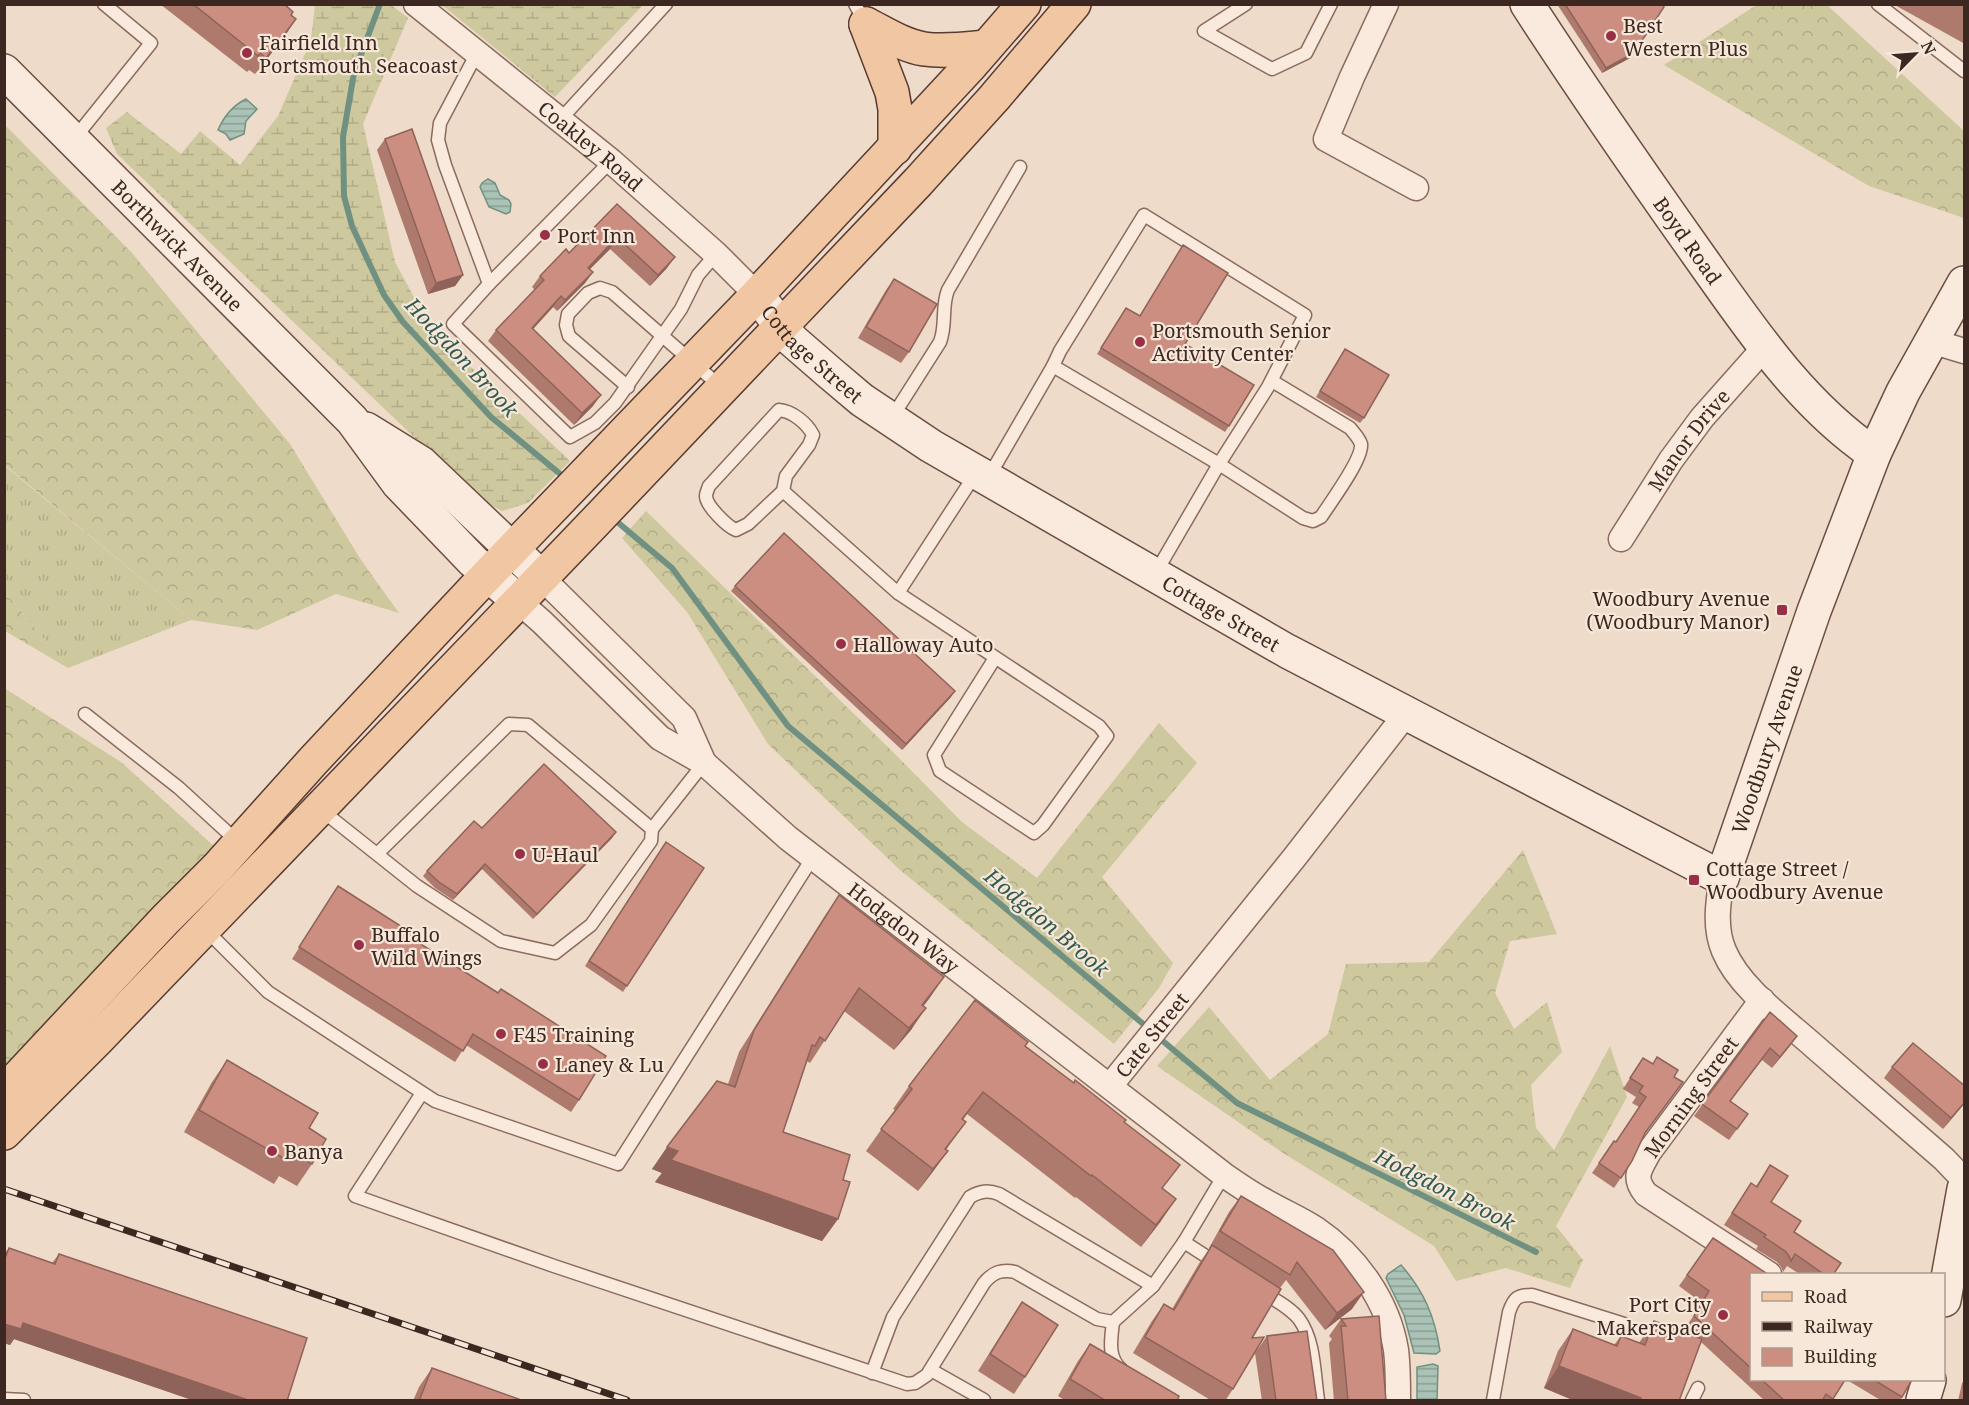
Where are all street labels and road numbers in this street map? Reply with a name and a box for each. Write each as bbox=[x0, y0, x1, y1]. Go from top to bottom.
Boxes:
street label: Coakley Road bbox=[533, 94, 649, 197]
street label: Borthwick Avenue bbox=[106, 173, 249, 317]
street label: Boyd Road bbox=[1648, 191, 1728, 289]
street label: Cottage Street bbox=[756, 299, 869, 409]
street label: Manor Drive bbox=[1641, 383, 1735, 496]
street label: Cottage Street bbox=[1157, 569, 1285, 658]
street label: Woodbury Avenue bbox=[1725, 661, 1808, 837]
street label: Hodgdon Way bbox=[843, 876, 966, 980]
street label: Cate Street bbox=[1109, 986, 1194, 1083]
street label: Morning Street bbox=[1638, 1031, 1744, 1163]

